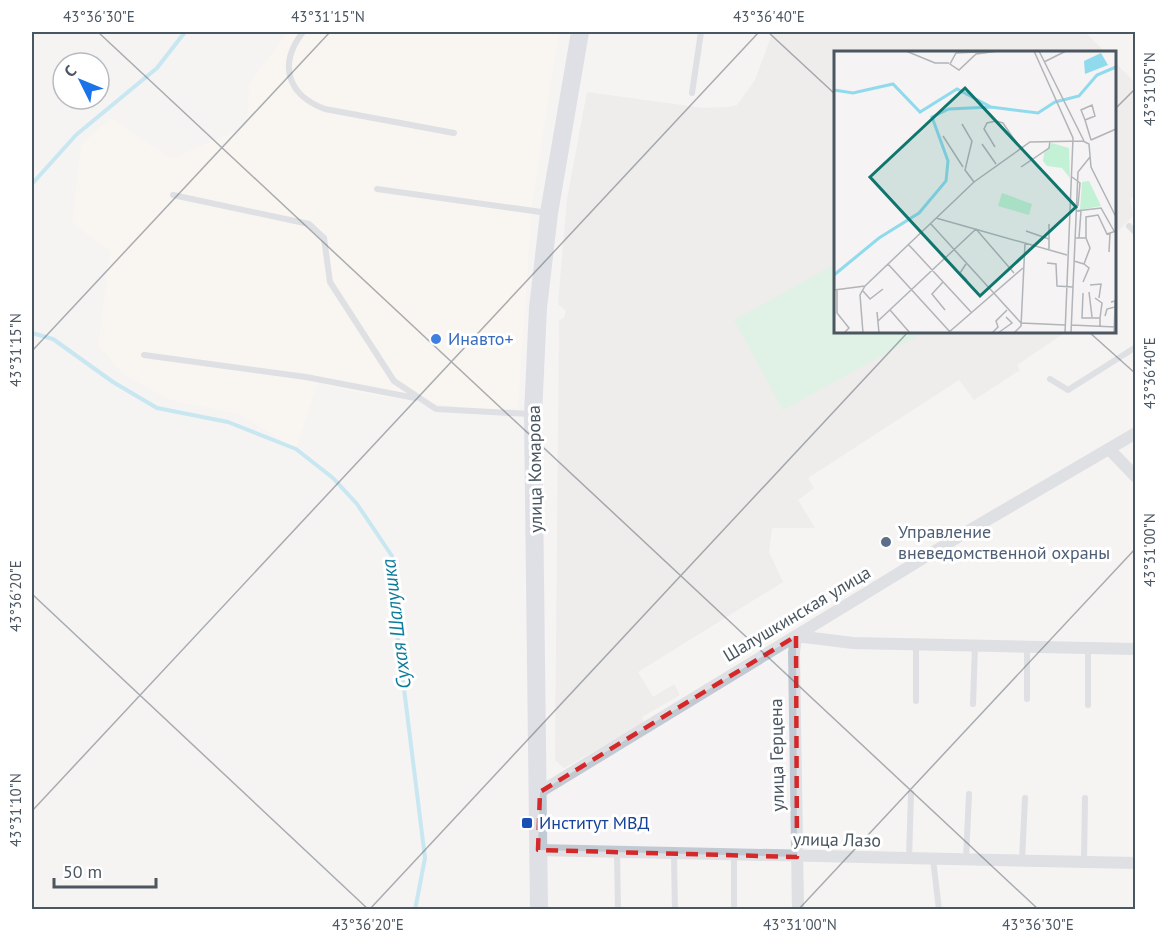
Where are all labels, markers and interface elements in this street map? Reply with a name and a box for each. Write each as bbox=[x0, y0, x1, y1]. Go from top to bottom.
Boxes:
text: 43°36'30"E bbox=[63, 7, 135, 26]
text: 43°31'15"N bbox=[291, 7, 365, 26]
text: 43°36'40"E bbox=[733, 7, 805, 26]
north arrow bbox=[51, 51, 111, 111]
inset map bbox=[834, 51, 1116, 333]
text: 43°31'05"N bbox=[1140, 52, 1159, 126]
text: С bbox=[60, 61, 80, 81]
text: 43°31'15"N bbox=[6, 313, 25, 387]
place label: Инавто+ bbox=[448, 327, 514, 350]
marker: Инавто+ bbox=[429, 332, 443, 346]
text: 43°36'40"E bbox=[1140, 337, 1159, 409]
street label: улица Комарова bbox=[522, 405, 547, 533]
text: 43°31'00"N bbox=[1140, 513, 1159, 587]
place label: Управление вневедомственной охраны bbox=[898, 520, 1110, 564]
marker: Управление вневедомственной охраны bbox=[879, 535, 893, 549]
water label: Сухая Шалушка bbox=[375, 557, 417, 690]
text: 43°36'20"E bbox=[6, 560, 25, 632]
street label: Шалушкинская улица bbox=[719, 560, 875, 667]
street label: улица Герцена bbox=[764, 698, 789, 812]
text: 43°31'10"N bbox=[6, 773, 25, 847]
place label: Институт МВД bbox=[539, 811, 650, 834]
marker: Институт МВД bbox=[520, 816, 534, 830]
street label: улица Лазо bbox=[793, 827, 881, 852]
scale bar bbox=[54, 851, 156, 889]
text: 50 m bbox=[63, 860, 102, 883]
text: 43°36'20"E bbox=[332, 915, 404, 934]
text: 43°31'00"N bbox=[763, 915, 837, 934]
text: 43°36'30"E bbox=[1002, 915, 1074, 934]

